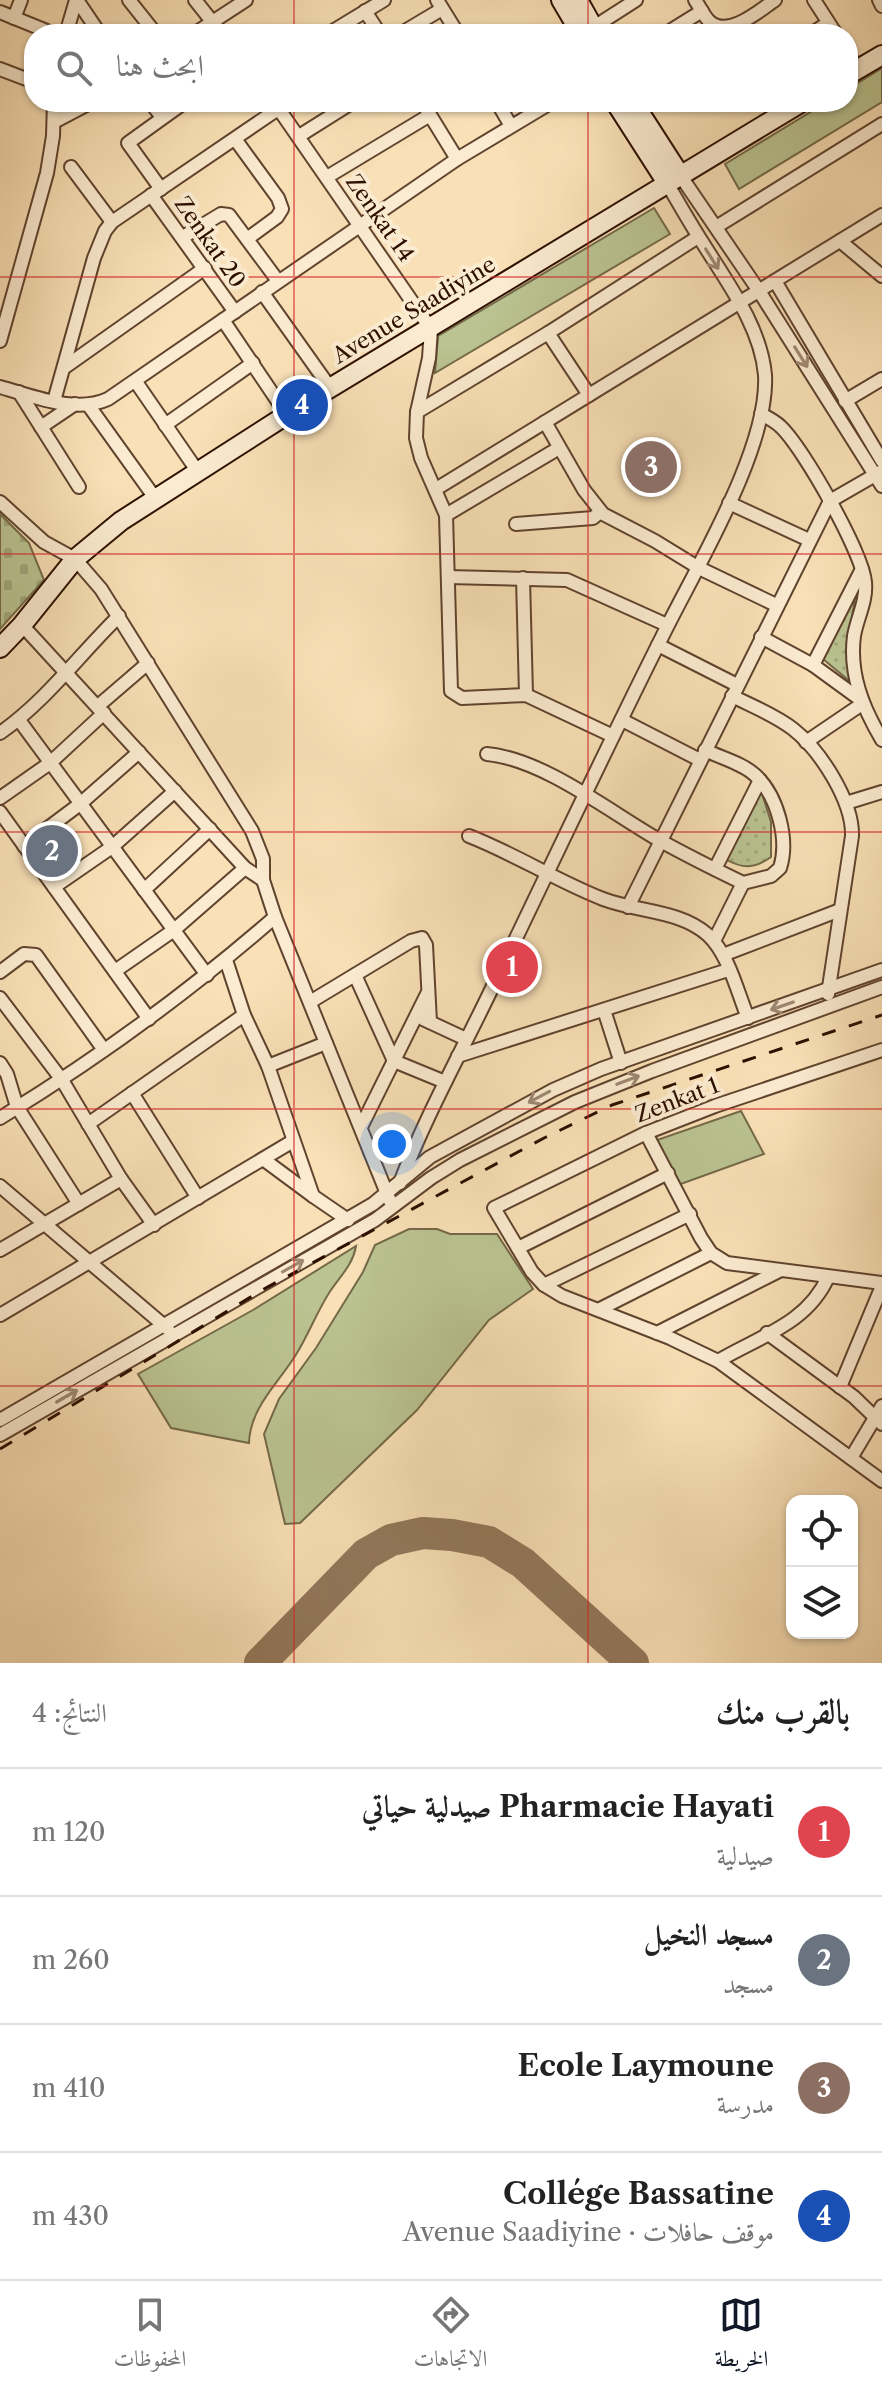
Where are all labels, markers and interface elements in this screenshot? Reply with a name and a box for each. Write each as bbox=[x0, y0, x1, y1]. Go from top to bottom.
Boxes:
search box bbox=[24, 24, 858, 112]
icon: search bbox=[52, 46, 96, 90]
text: ابحث هنا bbox=[116, 47, 204, 84]
street label: Zenkat 14 bbox=[340, 169, 420, 267]
street label: Zenkat 20 bbox=[169, 191, 251, 293]
one-way arrow bbox=[705, 247, 721, 270]
street label: Avenue Saadiyine bbox=[327, 251, 500, 370]
one-way arrow bbox=[793, 345, 809, 368]
pin: 4 bbox=[276, 375, 328, 435]
pin: 3 bbox=[625, 437, 677, 497]
pin: 2 bbox=[26, 821, 78, 881]
pin: 1 bbox=[486, 937, 538, 997]
one-way arrow bbox=[771, 1000, 795, 1014]
one-way arrow bbox=[615, 1072, 640, 1086]
street label: Zenkat 1 bbox=[631, 1072, 723, 1128]
one-way arrow bbox=[528, 1090, 552, 1106]
your location bbox=[372, 1124, 412, 1164]
one-way arrow bbox=[281, 1258, 304, 1274]
one-way arrow bbox=[55, 1387, 78, 1403]
map controls bbox=[786, 1495, 858, 1639]
button: locate bbox=[786, 1495, 858, 1567]
button: layers bbox=[786, 1567, 858, 1639]
text: بالقرب منك bbox=[716, 1690, 850, 1732]
text: النتائج: 4 bbox=[32, 1697, 107, 1729]
text: Pharmacie Hayati صيدلية حياتي bbox=[362, 1788, 774, 1825]
text: 120 m bbox=[32, 1816, 106, 1848]
text: 1 bbox=[818, 1816, 830, 1848]
text: صيدلية bbox=[717, 1840, 774, 1872]
text: مسجد النخيل bbox=[644, 1916, 774, 1953]
text: 260 m bbox=[32, 1944, 110, 1976]
text: 2 bbox=[816, 1944, 832, 1976]
text: مسجد bbox=[723, 1968, 774, 2000]
text: Ecole Laymoune bbox=[517, 2047, 774, 2084]
text: 410 m bbox=[32, 2072, 106, 2104]
text: 3 bbox=[817, 2072, 831, 2104]
text: مدرسة bbox=[717, 2088, 774, 2120]
text: Collége Bassatine bbox=[503, 2175, 774, 2212]
text: 430 m bbox=[32, 2200, 109, 2232]
text: 4 bbox=[816, 2200, 832, 2232]
text: موقف حافلات · Avenue Saadiyine bbox=[403, 2216, 774, 2248]
tab: المحفوظات bbox=[114, 2293, 186, 2380]
tab: الاتجاهات bbox=[414, 2293, 487, 2380]
tab: الخريطة bbox=[715, 2293, 768, 2380]

